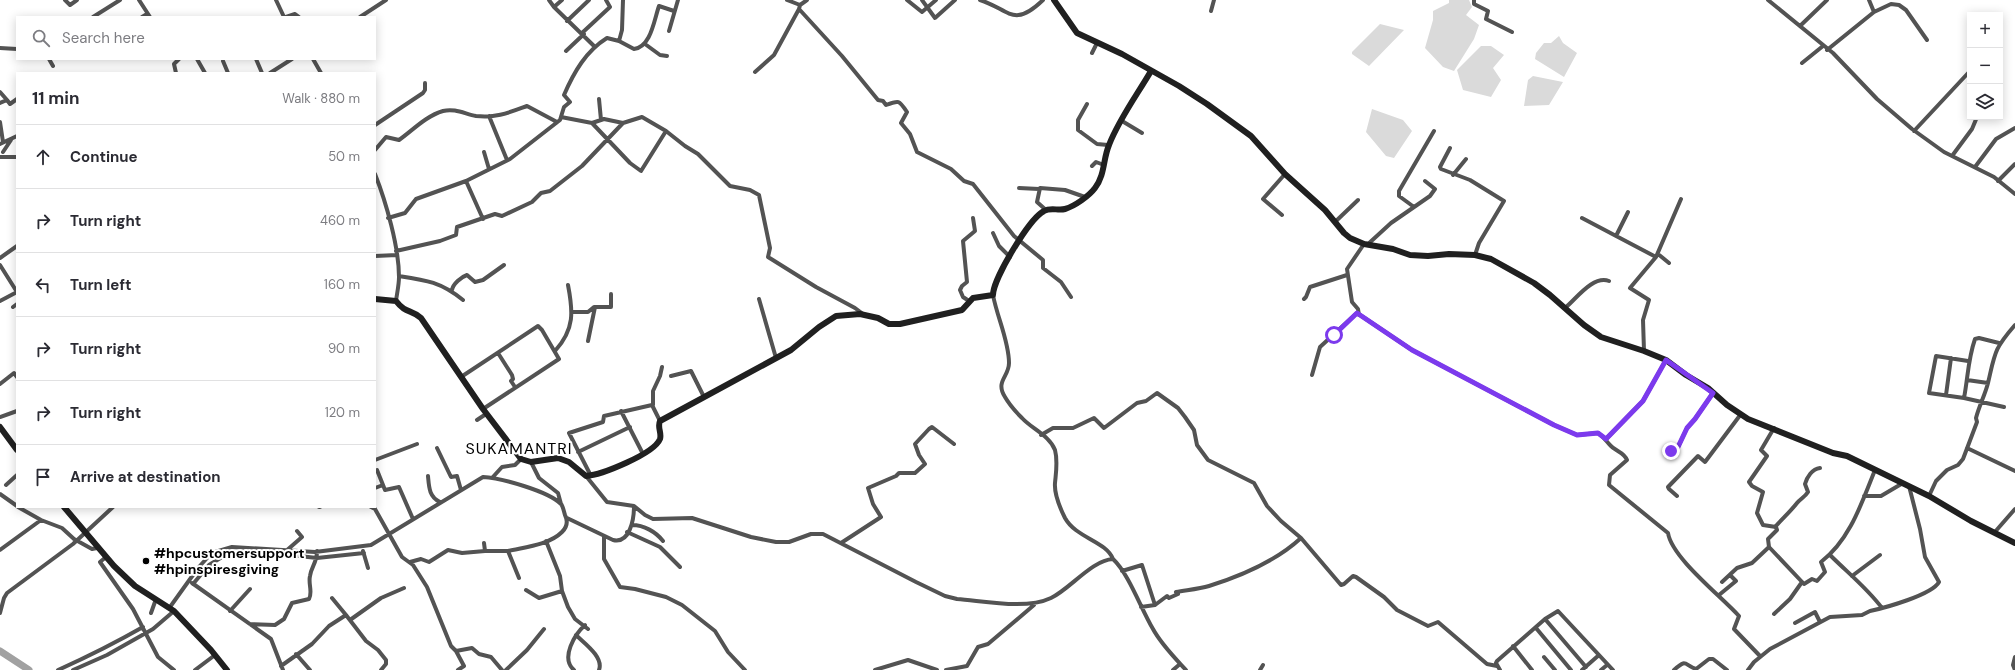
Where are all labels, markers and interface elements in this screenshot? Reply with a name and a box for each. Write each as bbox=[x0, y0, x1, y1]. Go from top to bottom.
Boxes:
map controls bbox=[1967, 12, 2003, 120]
button: + bbox=[1967, 12, 2003, 48]
search box bbox=[16, 16, 376, 60]
icon: search bbox=[30, 27, 52, 49]
text: Search here bbox=[62, 28, 145, 48]
button: − bbox=[1967, 48, 2003, 84]
button: layers bbox=[1967, 84, 2003, 120]
text: 11 min bbox=[32, 87, 80, 109]
text: Walk · 880 m bbox=[282, 90, 360, 107]
icon: ahead bbox=[32, 146, 54, 168]
text: Continue bbox=[70, 147, 138, 167]
text: 50 m bbox=[328, 148, 360, 165]
icon: right bbox=[32, 210, 54, 232]
text: Turn right bbox=[70, 211, 141, 231]
text: 460 m bbox=[320, 212, 360, 229]
icon: left bbox=[32, 274, 54, 296]
text: Turn left bbox=[70, 275, 131, 295]
text: 160 m bbox=[324, 276, 360, 293]
route start bbox=[1325, 326, 1343, 344]
icon: right bbox=[32, 338, 54, 360]
text: Turn right bbox=[70, 339, 141, 359]
text: 90 m bbox=[328, 340, 360, 357]
icon: right bbox=[32, 402, 54, 424]
text: Turn right bbox=[70, 403, 141, 423]
text: 120 m bbox=[325, 404, 360, 421]
district label: SUKAMANTRI bbox=[465, 438, 573, 459]
route end bbox=[1662, 442, 1680, 460]
icon: arrive bbox=[32, 466, 54, 488]
text: Arrive at destination bbox=[70, 467, 221, 487]
place label: #hpcustomersupport #hpinspiresgiving bbox=[154, 544, 305, 578]
marker: #hpcustomersupport #hpinspiresgiving bbox=[141, 556, 151, 566]

